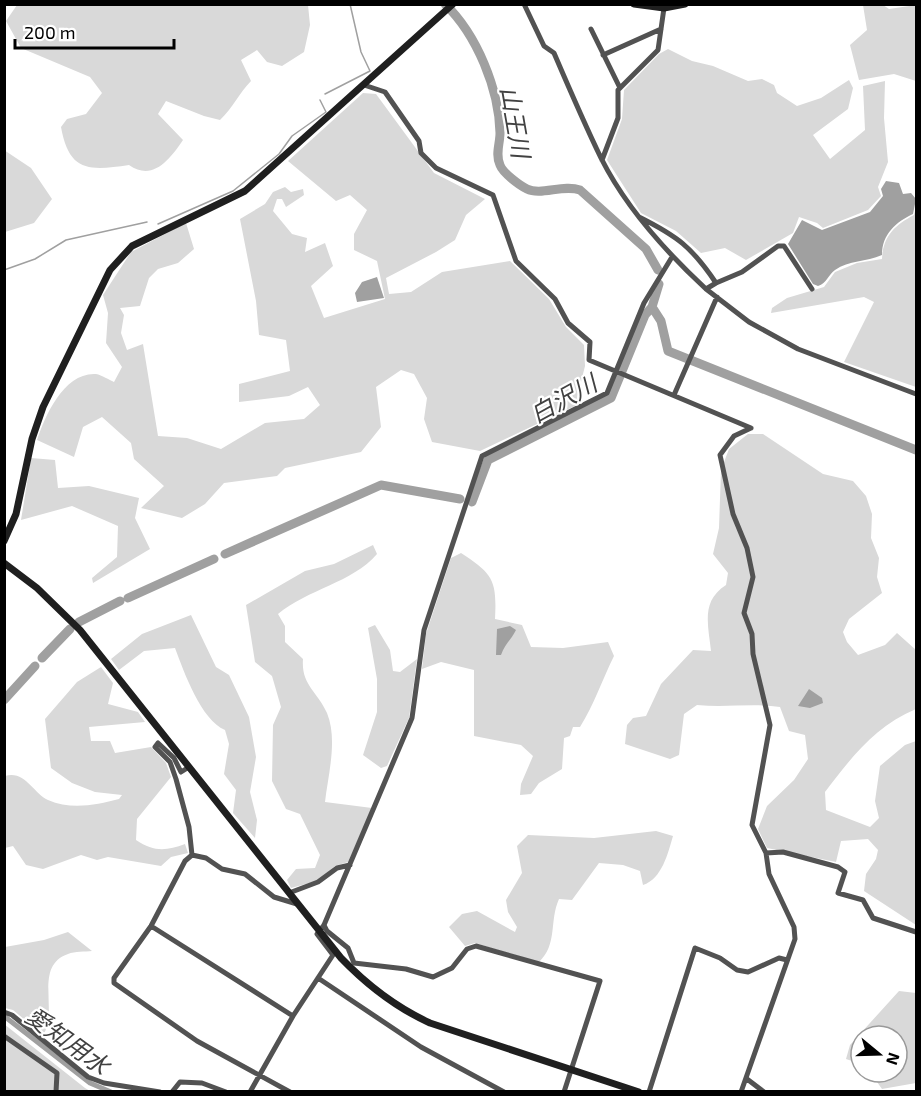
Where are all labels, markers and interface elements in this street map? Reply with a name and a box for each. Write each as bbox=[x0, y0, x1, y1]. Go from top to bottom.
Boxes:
scale bar bbox=[15, 12, 174, 50]
text: 200 m bbox=[24, 21, 76, 43]
water label: 山王川 bbox=[495, 84, 537, 163]
water label: 白沢川 bbox=[524, 366, 604, 428]
water label: 愛知用水 bbox=[21, 1000, 118, 1082]
north arrow bbox=[849, 1024, 909, 1084]
text: N bbox=[883, 1050, 905, 1068]

